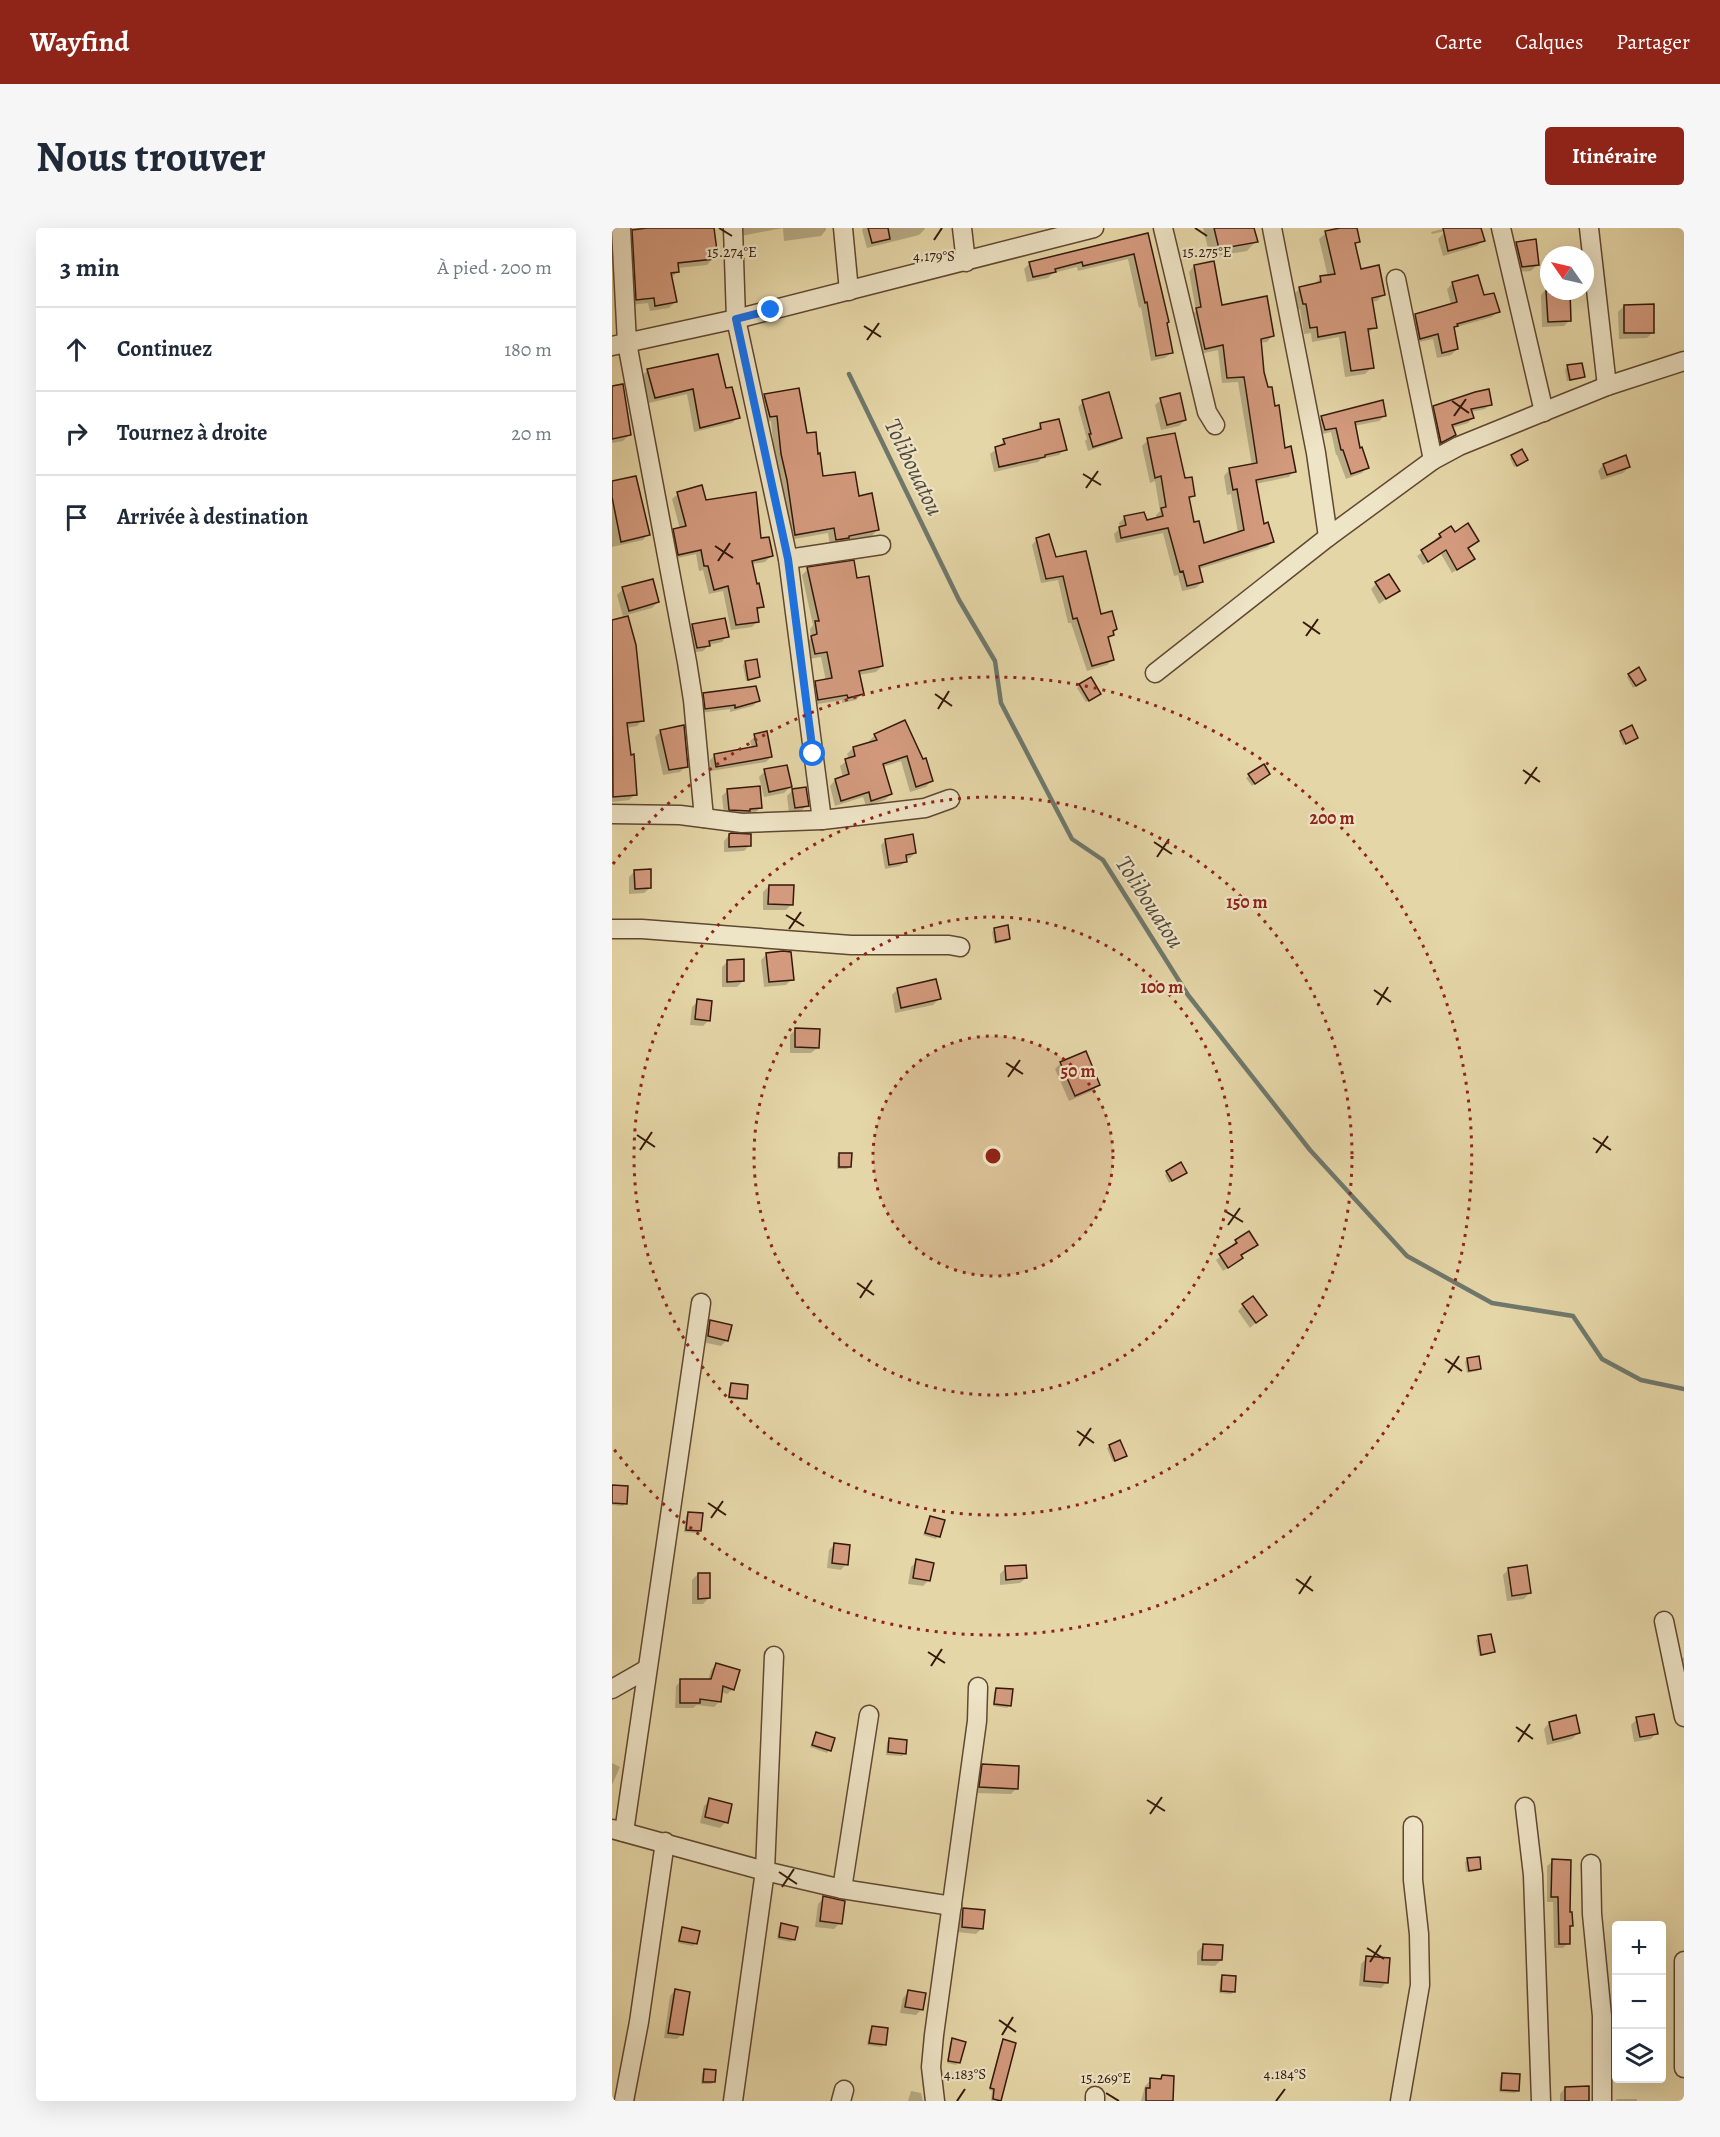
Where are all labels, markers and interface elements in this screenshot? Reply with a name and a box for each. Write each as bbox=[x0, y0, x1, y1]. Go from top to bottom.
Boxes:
text: Wayfind bbox=[30, 23, 129, 61]
text: Carte bbox=[1435, 28, 1482, 56]
text: Calques bbox=[1515, 28, 1583, 56]
text: Partager bbox=[1616, 28, 1690, 56]
button: Itinéraire bbox=[1545, 127, 1684, 185]
text: Nous trouver bbox=[36, 128, 266, 185]
text: 15.274°E bbox=[707, 242, 757, 262]
text: 15.275°E bbox=[1182, 242, 1232, 262]
text: 4.179°S bbox=[913, 246, 955, 266]
north arrow bbox=[1540, 246, 1594, 300]
text: 3 min bbox=[60, 250, 120, 285]
text: À pied · 200 m bbox=[437, 254, 552, 281]
route end bbox=[757, 296, 783, 322]
icon: ahead bbox=[60, 333, 93, 366]
text: Continuez bbox=[117, 334, 212, 364]
text: 180 m bbox=[504, 336, 552, 363]
water label: Tolibouatou bbox=[877, 413, 951, 521]
icon: right bbox=[60, 417, 93, 450]
text: Tournez à droite bbox=[117, 418, 268, 448]
text: 20 m bbox=[511, 420, 552, 447]
icon: arrive bbox=[60, 501, 93, 534]
text: Arrivée à destination bbox=[117, 502, 308, 532]
route start bbox=[799, 740, 825, 766]
text: 200 m bbox=[1309, 806, 1355, 830]
water label: Tolibouatou bbox=[1108, 849, 1192, 955]
text: 150 m bbox=[1226, 890, 1268, 914]
text: 100 m bbox=[1141, 975, 1183, 999]
text: 50 m bbox=[1061, 1059, 1095, 1083]
centre of rings bbox=[983, 1146, 1003, 1166]
map controls bbox=[1612, 1921, 1666, 2083]
button: + bbox=[1612, 1921, 1666, 1975]
button: − bbox=[1612, 1975, 1666, 2029]
button: layers bbox=[1612, 2029, 1666, 2083]
text: 4.183°S bbox=[944, 2064, 986, 2084]
text: 4.184°S bbox=[1263, 2064, 1307, 2084]
text: 15.269°E bbox=[1081, 2068, 1131, 2088]

